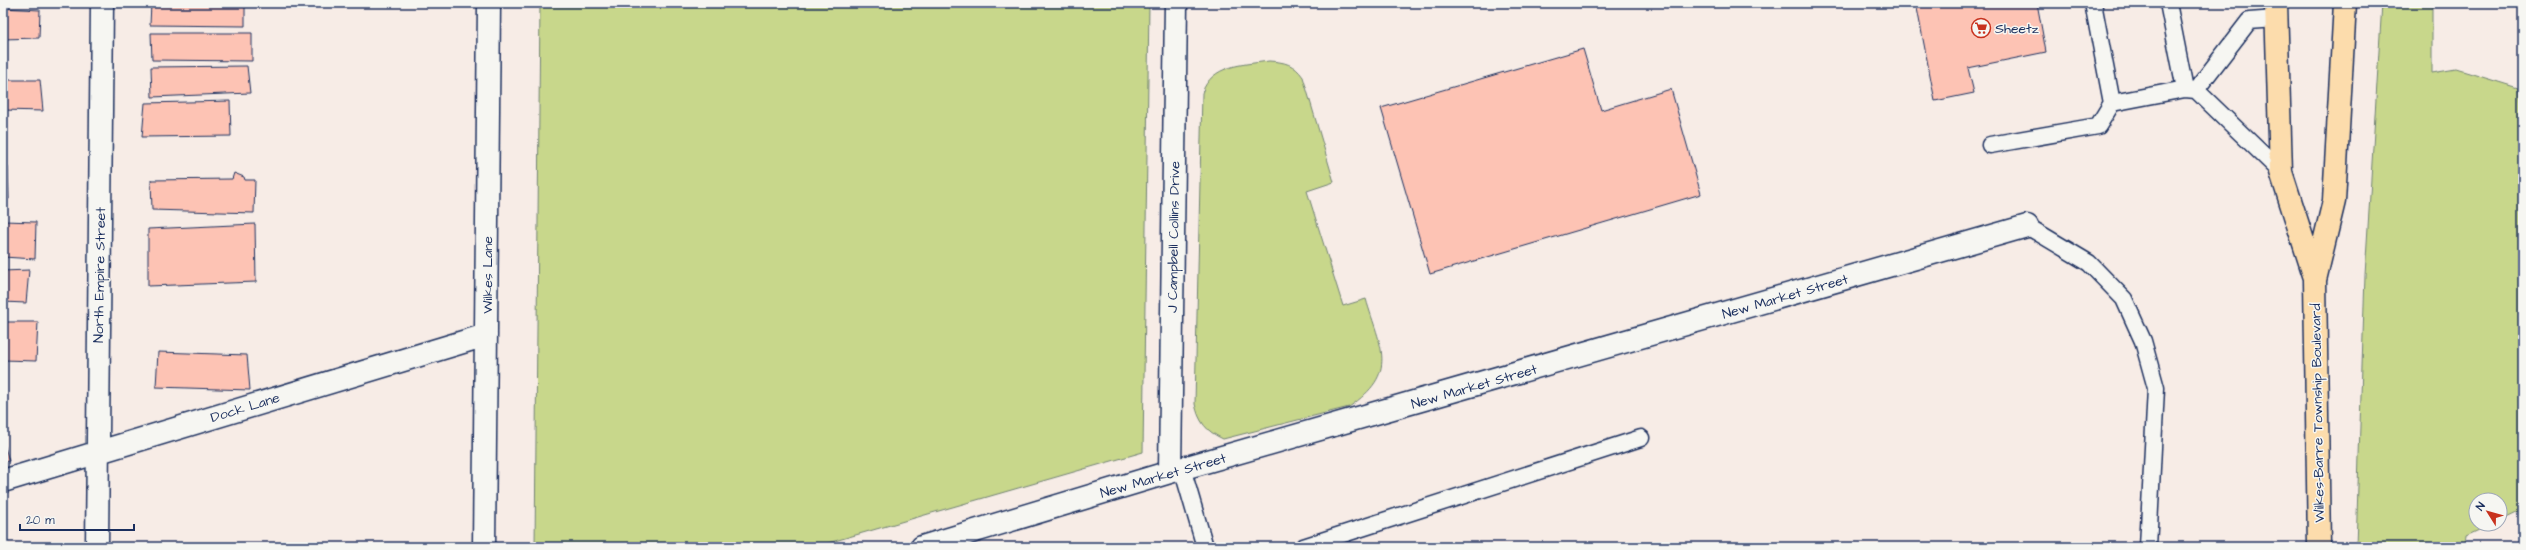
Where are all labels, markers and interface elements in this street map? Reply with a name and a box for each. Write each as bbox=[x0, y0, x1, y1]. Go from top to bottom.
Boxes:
supermarket icon: Sheetz bbox=[1970, 17, 1992, 39]
place label: Sheetz bbox=[1995, 19, 2039, 39]
street label: J Campbell Collins Drive bbox=[1163, 160, 1185, 313]
street label: North Empire Street bbox=[89, 207, 111, 343]
street label: Wilkes Lane bbox=[478, 236, 498, 314]
street label: New Market Street bbox=[1720, 269, 1851, 325]
street label: Wilkes-Barre Township Boulevard bbox=[2306, 303, 2330, 523]
street label: New Market Street bbox=[1409, 359, 1540, 415]
street label: Dock Lane bbox=[208, 388, 283, 428]
street label: New Market Street bbox=[1098, 448, 1229, 504]
north arrow bbox=[2468, 492, 2508, 532]
text: N bbox=[2472, 499, 2489, 514]
scale bar bbox=[20, 506, 134, 532]
text: 20 m bbox=[26, 512, 55, 529]

